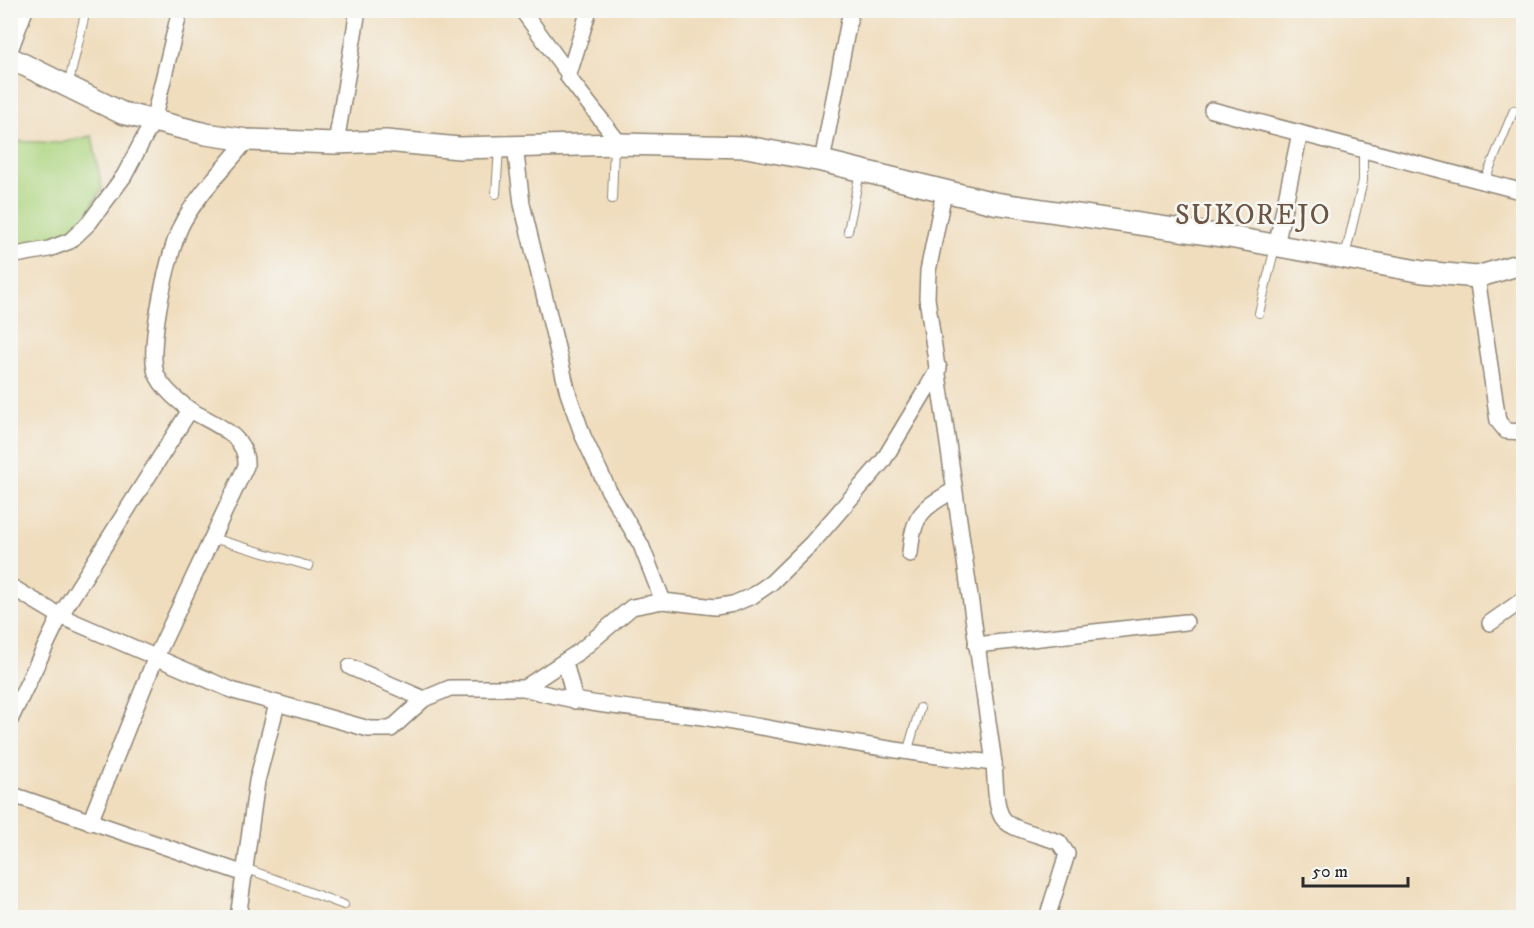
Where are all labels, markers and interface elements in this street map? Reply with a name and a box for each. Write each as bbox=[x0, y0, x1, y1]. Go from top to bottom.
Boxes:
district label: SUKOREJO bbox=[1175, 198, 1331, 233]
scale bar bbox=[1303, 850, 1408, 888]
text: 50 m bbox=[1312, 861, 1348, 883]

